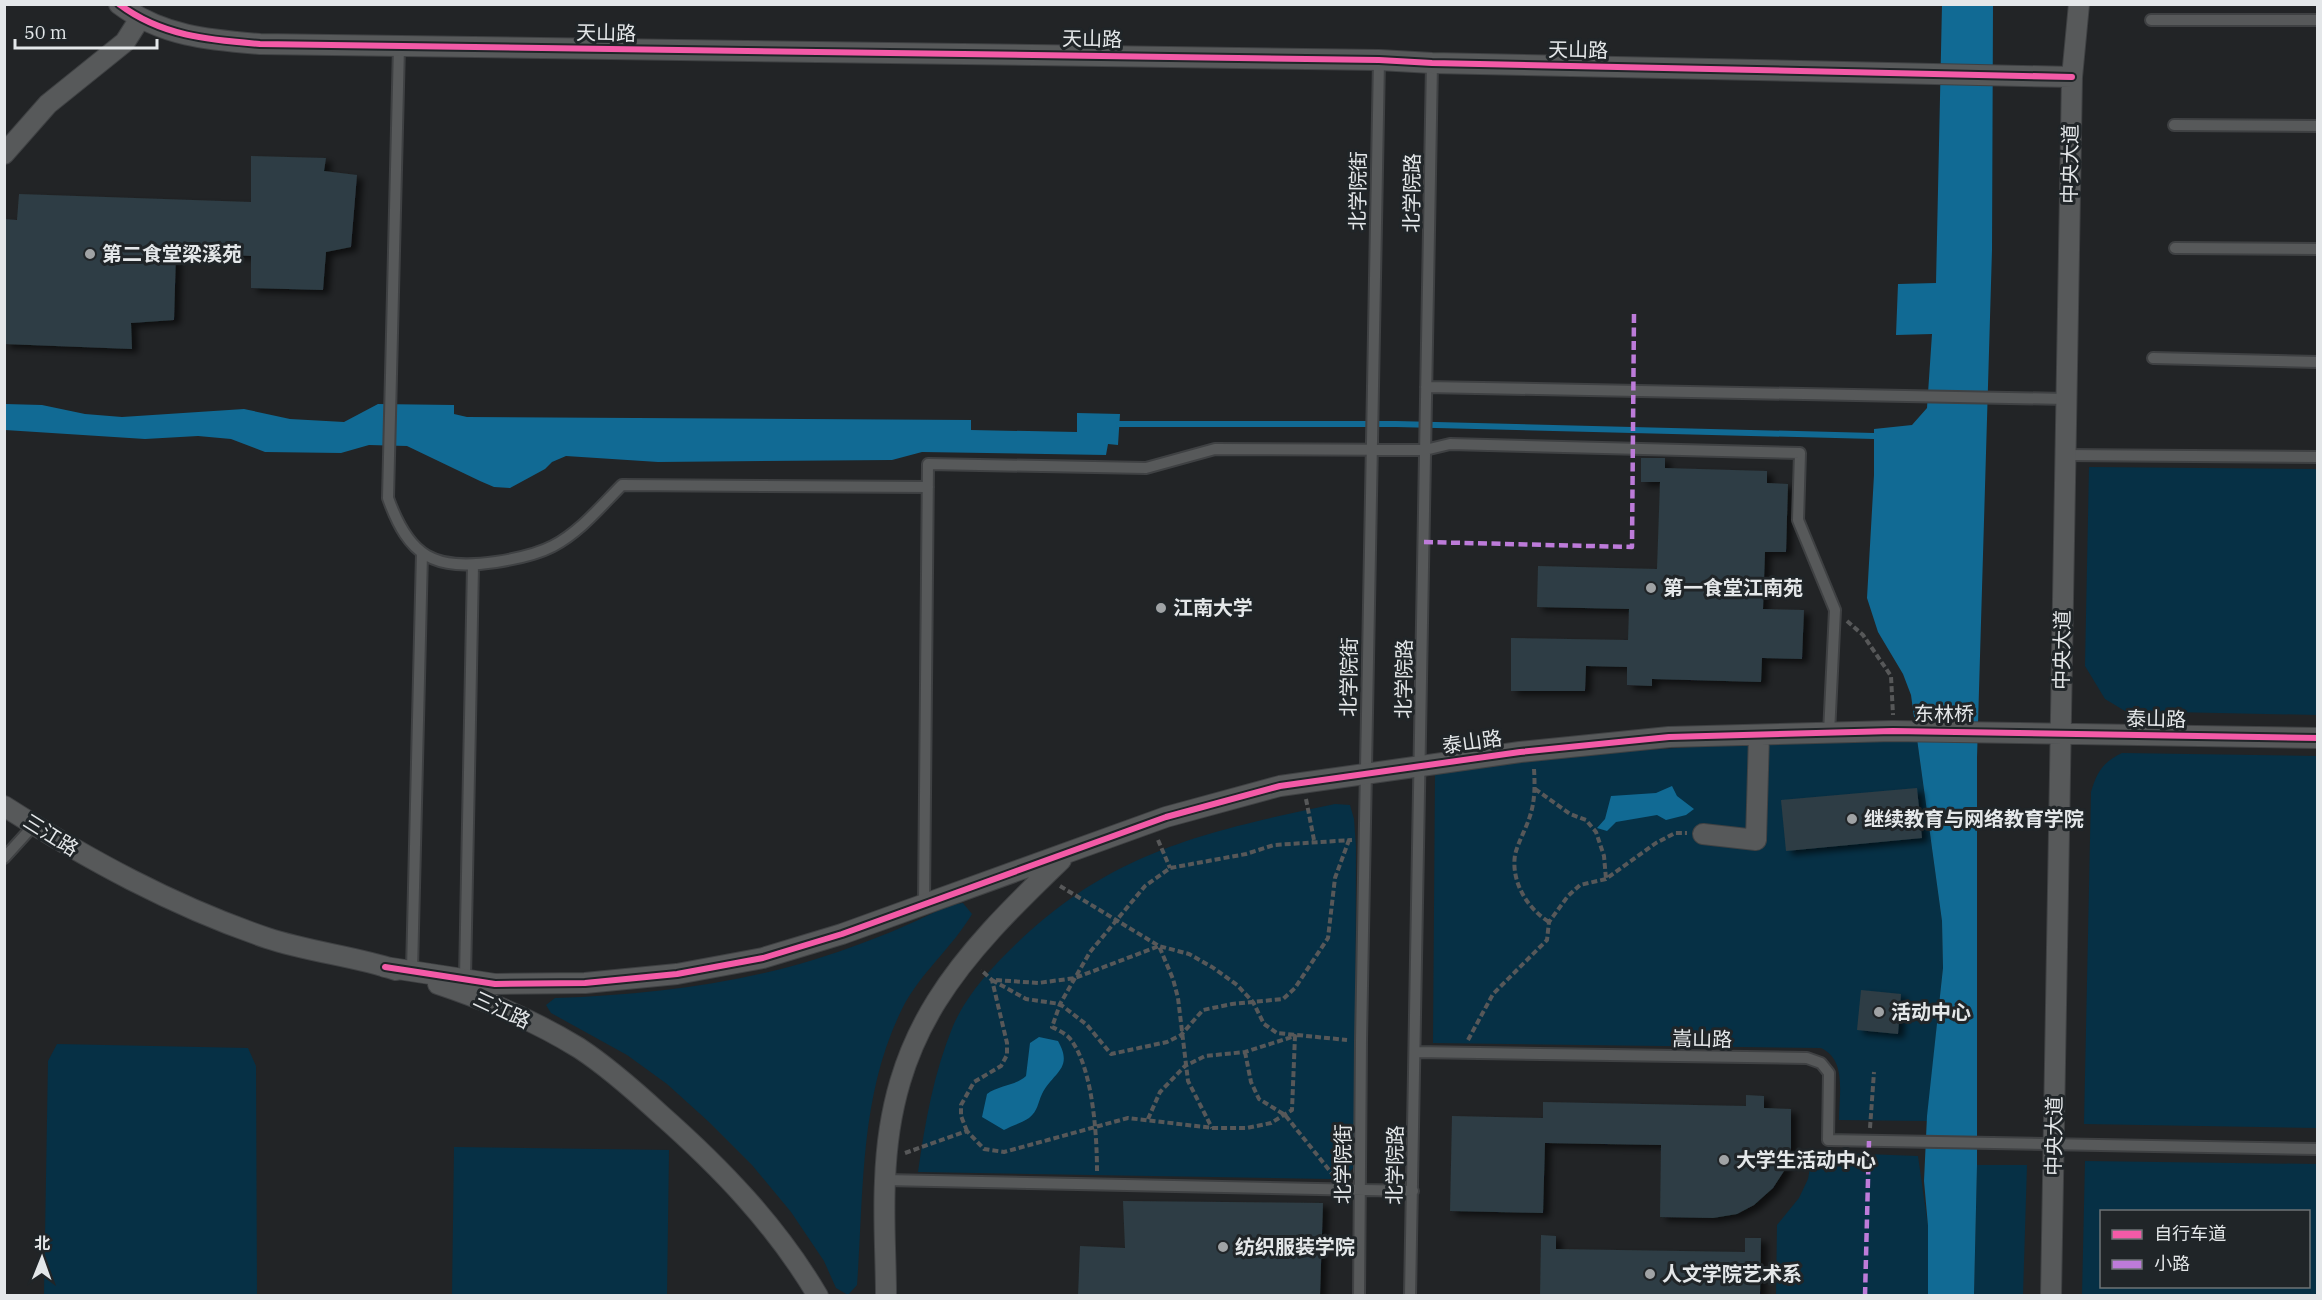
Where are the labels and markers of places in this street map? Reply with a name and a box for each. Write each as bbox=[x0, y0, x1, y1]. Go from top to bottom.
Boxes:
place label: 第二食堂梁溪苑 bbox=[102, 240, 242, 267]
marker: 第二食堂梁溪苑 bbox=[83, 247, 97, 261]
place label: 第一食堂江南苑 bbox=[1663, 574, 1803, 601]
marker: 第一食堂江南苑 bbox=[1644, 581, 1658, 595]
place label: 江南大学 bbox=[1173, 594, 1253, 621]
marker: 江南大学 bbox=[1154, 601, 1168, 615]
place label: 继续教育与网络教育学院 bbox=[1864, 805, 2084, 832]
marker: 继续教育与网络教育学院 bbox=[1845, 812, 1859, 826]
place label: 活动中心 bbox=[1891, 998, 1971, 1025]
marker: 活动中心 bbox=[1872, 1005, 1886, 1019]
place label: 大学生活动中心 bbox=[1736, 1146, 1876, 1173]
marker: 大学生活动中心 bbox=[1717, 1153, 1731, 1167]
place label: 纺织服装学院 bbox=[1235, 1233, 1355, 1260]
marker: 纺织服装学院 bbox=[1216, 1240, 1230, 1254]
place label: 人文学院艺术系 bbox=[1662, 1260, 1802, 1287]
marker: 人文学院艺术系 bbox=[1643, 1267, 1657, 1281]

